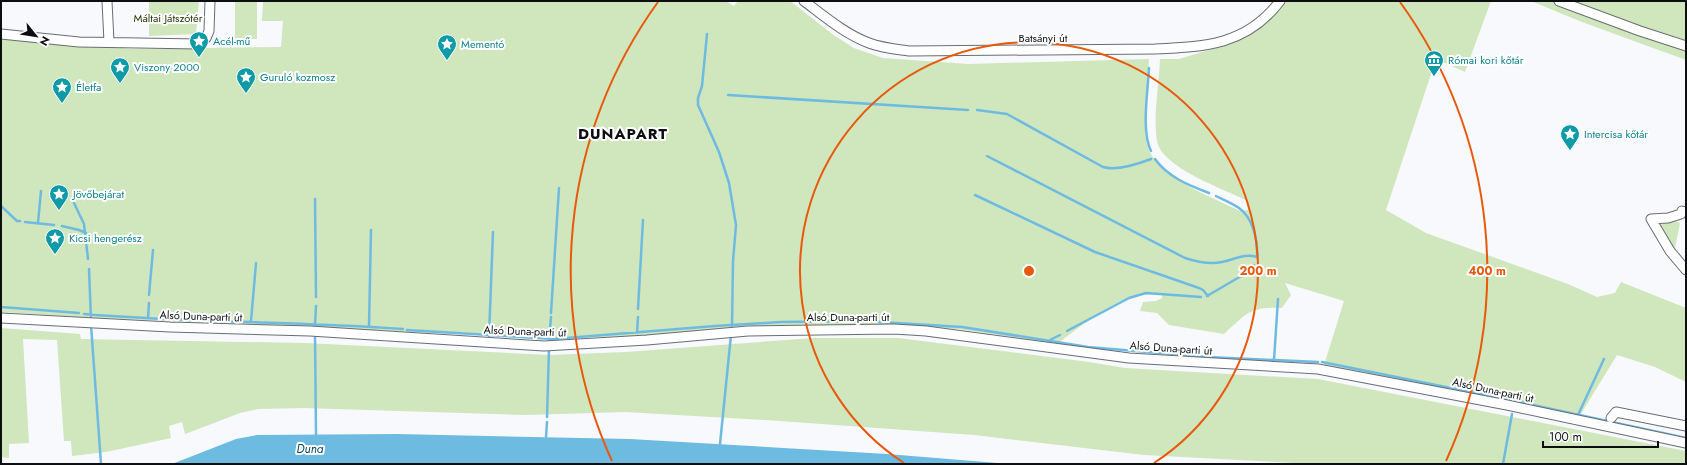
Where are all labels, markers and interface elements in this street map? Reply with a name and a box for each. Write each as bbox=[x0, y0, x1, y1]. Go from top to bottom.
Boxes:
park label: Máltai Játszótér bbox=[134, 10, 203, 26]
north arrow bbox=[16, 16, 56, 56]
place icon: Acél-mű bbox=[188, 30, 210, 58]
street label: Batsányi út bbox=[1019, 30, 1068, 46]
text: N bbox=[36, 33, 54, 49]
place label: Acél-mű bbox=[213, 33, 251, 49]
place icon: Mementó bbox=[436, 33, 458, 61]
place label: Mementó bbox=[461, 36, 504, 52]
museum icon: Római kori kőtár bbox=[1423, 49, 1445, 77]
place label: Római kori kőtár bbox=[1448, 52, 1524, 68]
place icon: Viszony 2000 bbox=[109, 56, 131, 84]
place label: Viszony 2000 bbox=[134, 59, 200, 75]
place icon: Guruló kozmosz bbox=[235, 66, 257, 94]
place label: Guruló kozmosz bbox=[260, 69, 335, 85]
place icon: Életfa bbox=[51, 76, 73, 104]
place label: Életfa bbox=[76, 79, 101, 95]
district label: DUNAPART bbox=[578, 123, 668, 145]
place icon: Intercisa kőtár bbox=[1559, 123, 1581, 151]
place label: Intercisa kőtár bbox=[1584, 126, 1648, 142]
place icon: Jövőbejárat bbox=[48, 183, 70, 211]
place label: Jövőbejárat bbox=[71, 186, 124, 202]
place icon: Kicsi hengerész bbox=[44, 227, 66, 255]
place label: Kicsi hengerész bbox=[69, 230, 142, 246]
text: 200 m bbox=[1239, 262, 1277, 280]
text: 400 m bbox=[1468, 262, 1506, 280]
centre of rings bbox=[1022, 264, 1036, 278]
street label: Alsó Duna-parti út bbox=[159, 307, 243, 325]
street label: Alsó Duna-parti út bbox=[807, 309, 890, 325]
street label: Alsó Duna-parti út bbox=[483, 322, 567, 340]
street label: Alsó Duna-parti út bbox=[1129, 337, 1213, 359]
street label: Alsó Duna-parti út bbox=[1451, 374, 1535, 406]
scale bar bbox=[1543, 423, 1658, 449]
text: 100 m bbox=[1549, 428, 1582, 446]
water label: Duna bbox=[297, 440, 324, 458]

